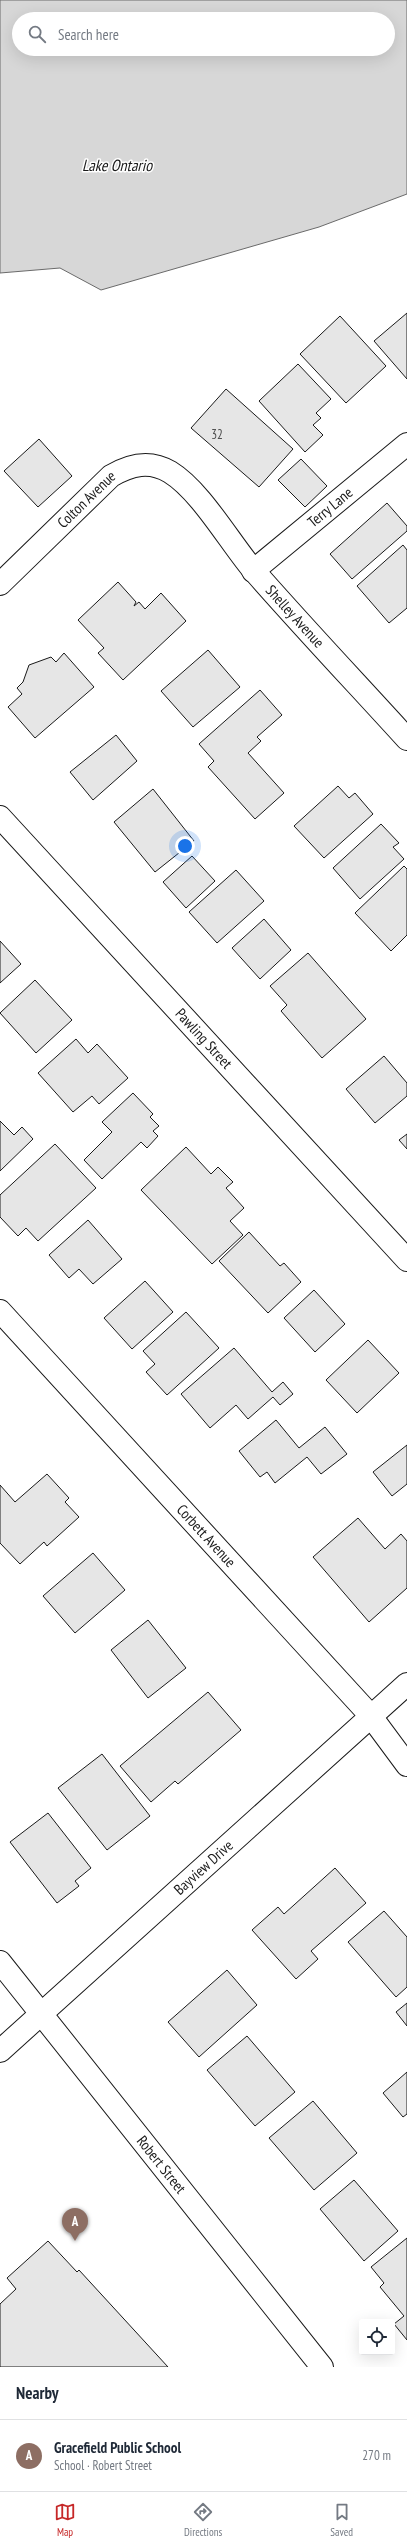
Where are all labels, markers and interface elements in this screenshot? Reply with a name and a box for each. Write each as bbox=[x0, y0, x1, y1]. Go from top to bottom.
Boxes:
search box bbox=[12, 12, 395, 56]
icon: search bbox=[26, 23, 48, 45]
text: Search here bbox=[58, 25, 119, 44]
water label: Lake Ontario bbox=[82, 155, 153, 175]
house number: 32 bbox=[211, 426, 223, 443]
street label: Colton Avenue bbox=[53, 466, 118, 532]
street label: Terry Lane bbox=[303, 483, 356, 531]
street label: Shelley Avenue bbox=[262, 581, 328, 652]
your location bbox=[175, 836, 195, 856]
street label: Pawling Street bbox=[172, 1004, 237, 1073]
street label: Corbett Avenue bbox=[173, 1500, 240, 1571]
street label: Bayview Drive bbox=[170, 1836, 237, 1899]
street label: Robert Street bbox=[133, 2132, 190, 2197]
pin: A bbox=[62, 2208, 88, 2241]
map controls bbox=[359, 2319, 395, 2355]
button: locate bbox=[359, 2319, 395, 2355]
text: Nearby bbox=[16, 2382, 59, 2404]
text: Gracefield Public School bbox=[54, 2438, 181, 2457]
text: A bbox=[26, 2447, 32, 2464]
text: 270 m bbox=[362, 2447, 391, 2464]
text: School · Robert Street bbox=[54, 2457, 152, 2474]
tab: Map bbox=[54, 2501, 76, 2539]
tab: Directions bbox=[184, 2501, 222, 2539]
tab: Saved bbox=[330, 2501, 353, 2539]

